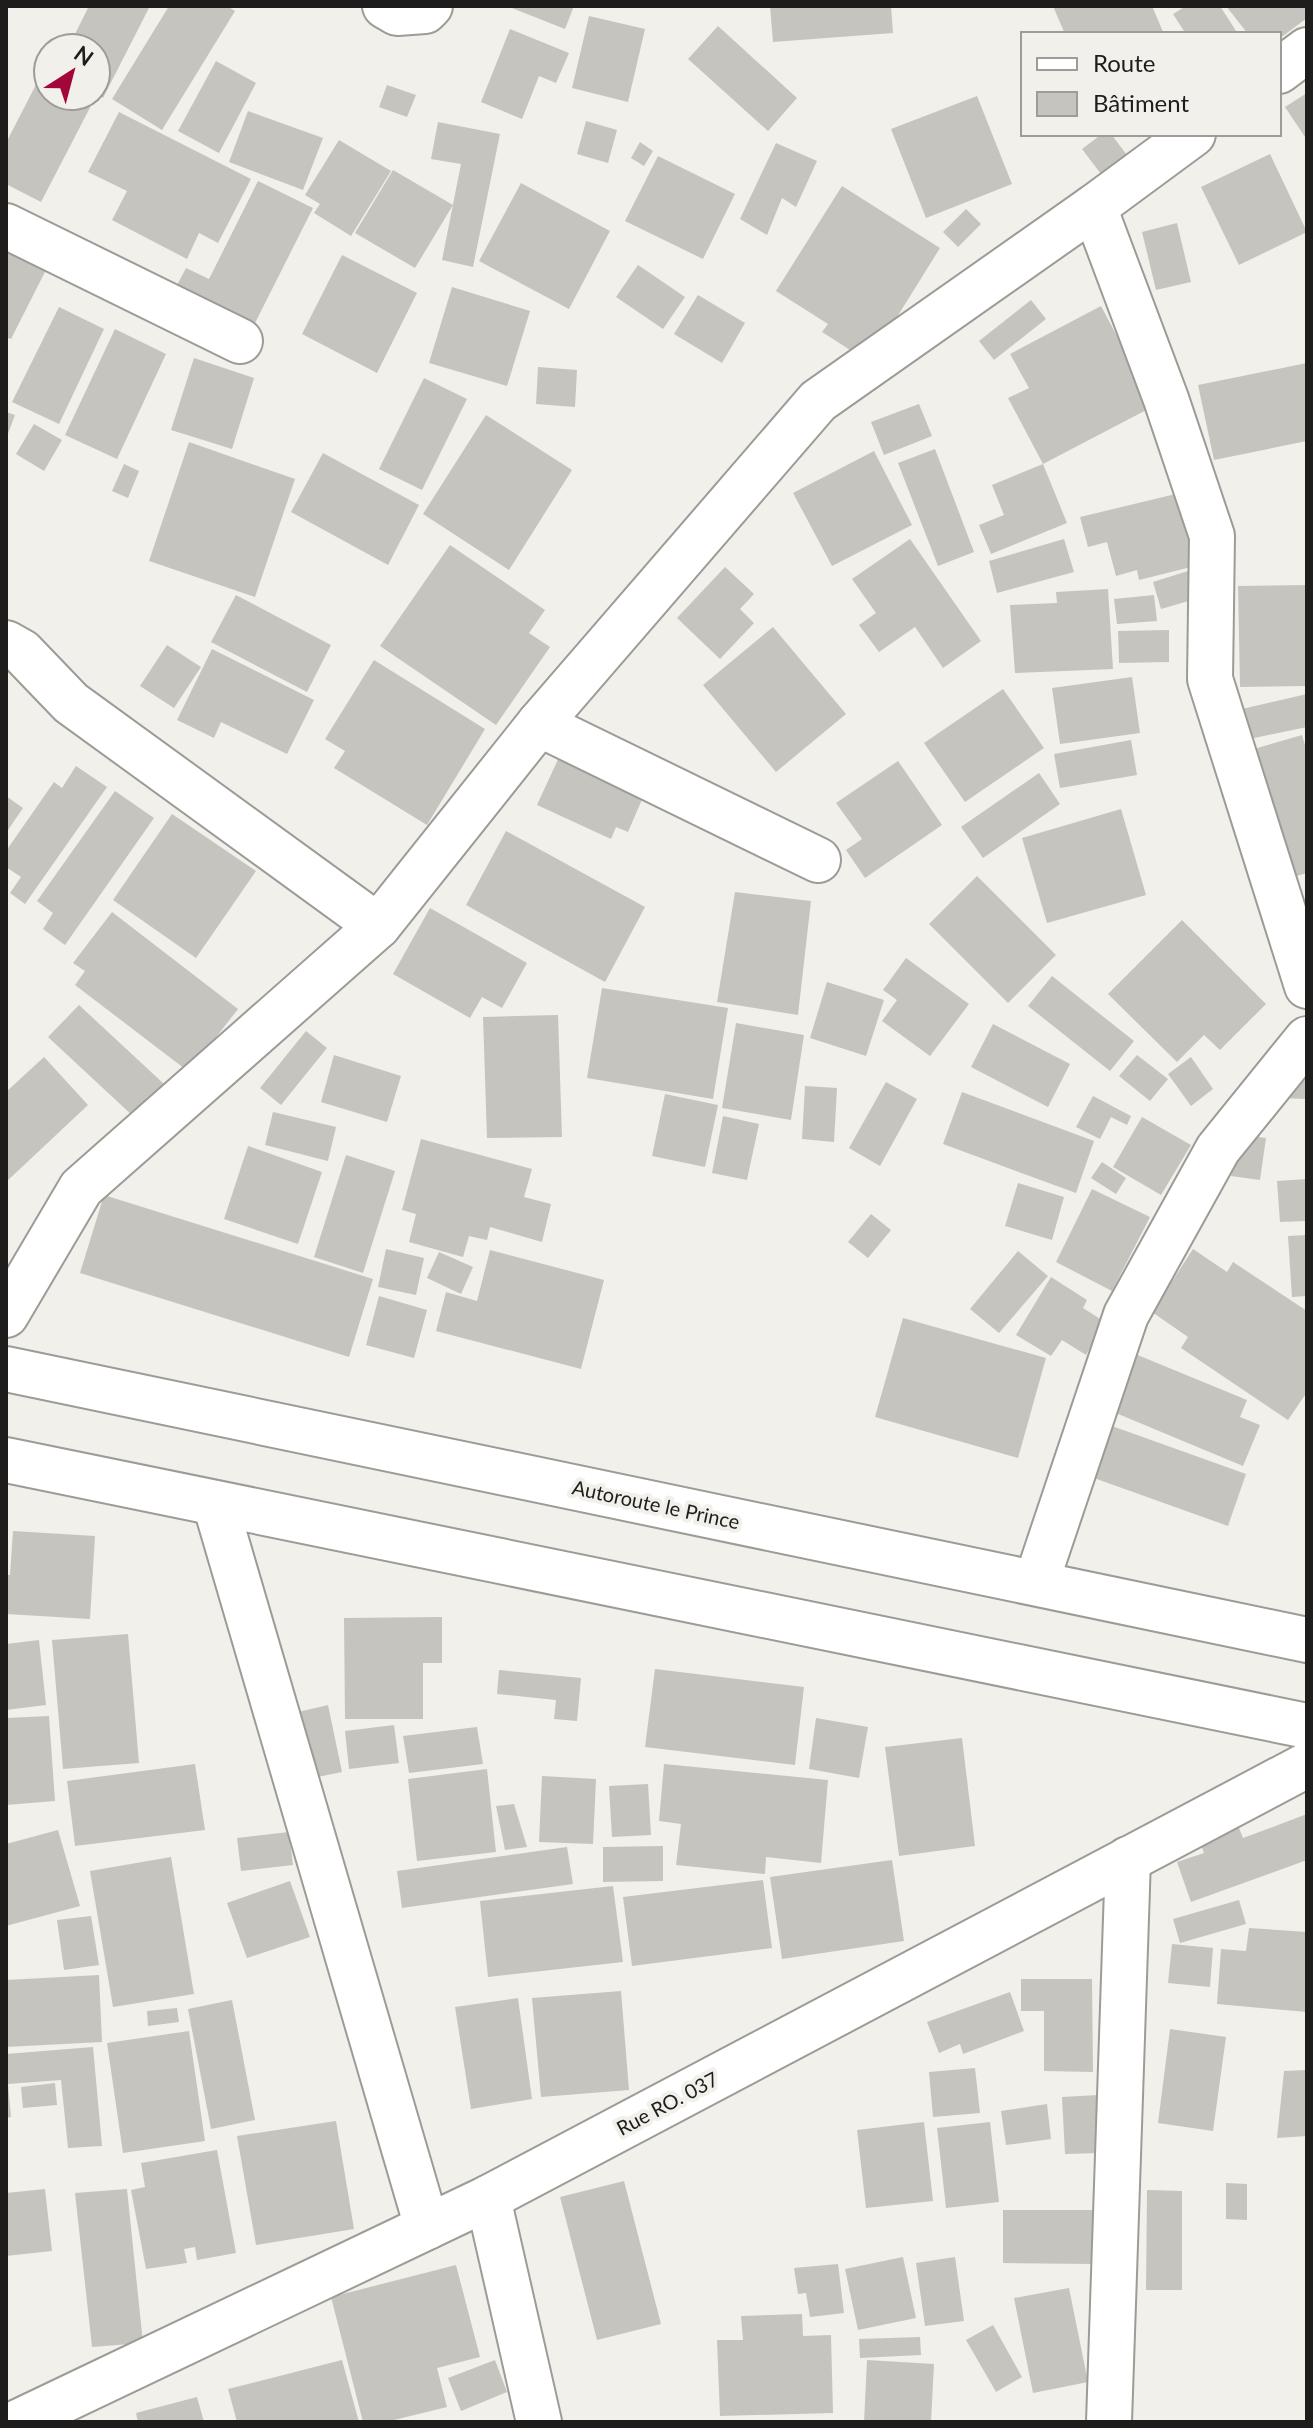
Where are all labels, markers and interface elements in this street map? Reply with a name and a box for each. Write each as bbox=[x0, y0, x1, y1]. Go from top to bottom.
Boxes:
north arrow bbox=[32, 32, 112, 112]
legend bbox=[1021, 32, 1281, 136]
text: N bbox=[69, 40, 99, 71]
text: Route bbox=[1093, 48, 1155, 77]
text: Bâtiment bbox=[1093, 88, 1190, 117]
street label: Autoroute le Prince bbox=[570, 1475, 742, 1533]
street label: Rue RO. 037 bbox=[612, 2066, 722, 2140]

